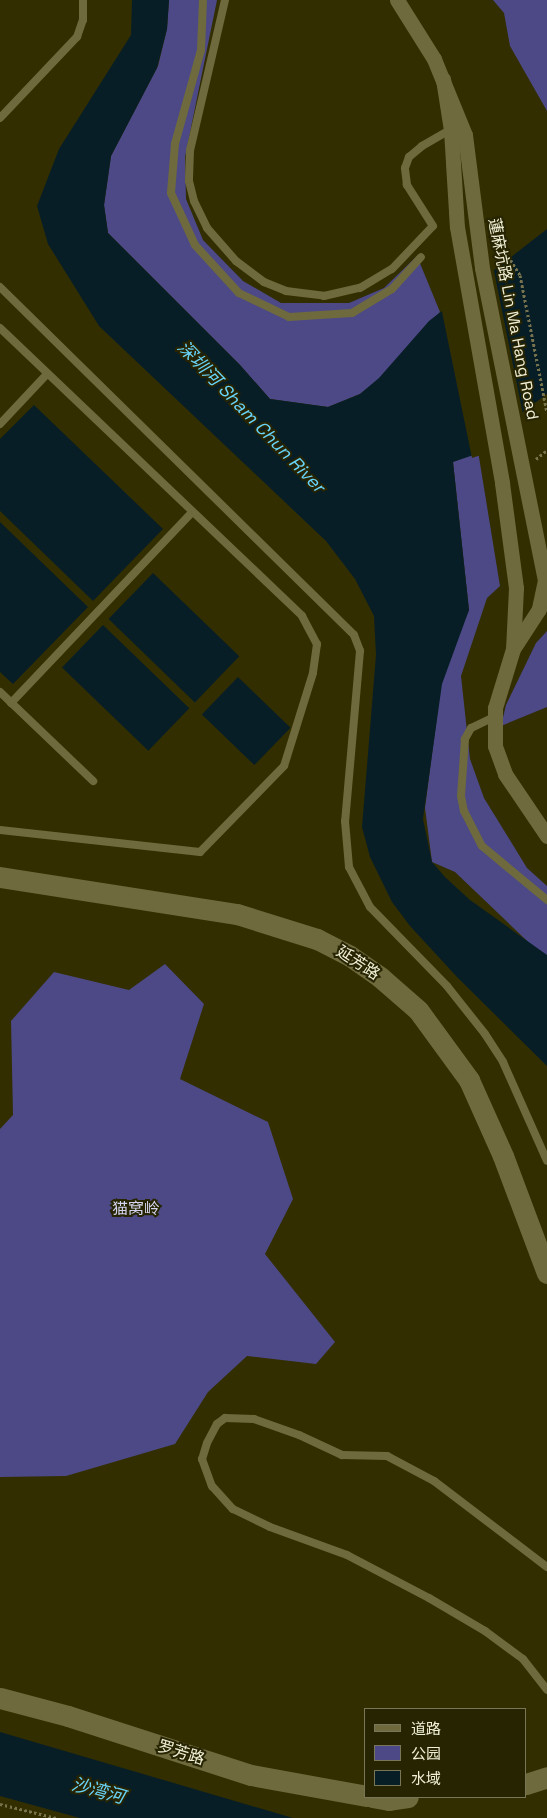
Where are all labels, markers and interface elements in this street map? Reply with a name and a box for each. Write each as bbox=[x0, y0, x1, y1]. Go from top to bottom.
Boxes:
street label: 蓮麻坑路 Lin Ma Hang Road bbox=[484, 217, 542, 421]
water label: 深圳河 Sham Chun River bbox=[173, 337, 329, 497]
street label: 延芳路 bbox=[333, 942, 383, 984]
park label: 猫窝岭 bbox=[112, 1199, 160, 1219]
legend bbox=[364, 1708, 527, 1798]
text: 道路 bbox=[411, 1719, 441, 1738]
street label: 罗芳路 bbox=[155, 1737, 207, 1769]
text: 公园 bbox=[411, 1744, 441, 1763]
text: 水域 bbox=[411, 1769, 441, 1788]
water label: 沙湾河 bbox=[69, 1774, 127, 1808]

